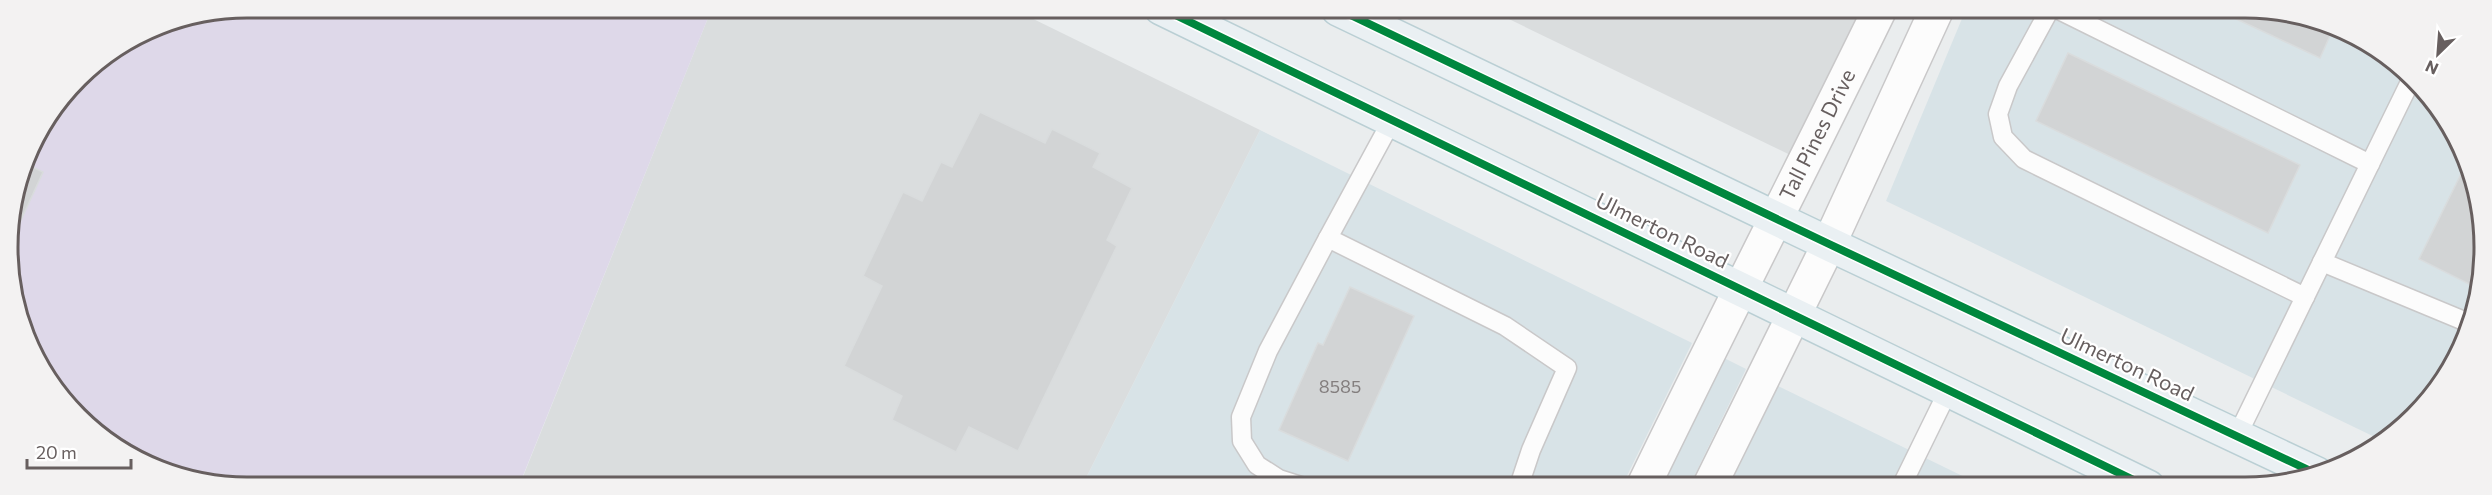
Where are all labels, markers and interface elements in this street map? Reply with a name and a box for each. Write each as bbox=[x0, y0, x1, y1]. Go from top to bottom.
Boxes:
north arrow bbox=[2408, 24, 2468, 84]
text: N bbox=[2422, 57, 2441, 79]
street label: Tall Pines Drive bbox=[1773, 65, 1860, 204]
street label: Ulmerton Road bbox=[1592, 187, 1733, 273]
street label: Ulmerton Road bbox=[2057, 322, 2198, 406]
house number: 8585 bbox=[1319, 375, 1361, 397]
scale bar bbox=[27, 432, 130, 470]
text: 20 m bbox=[36, 441, 77, 463]

